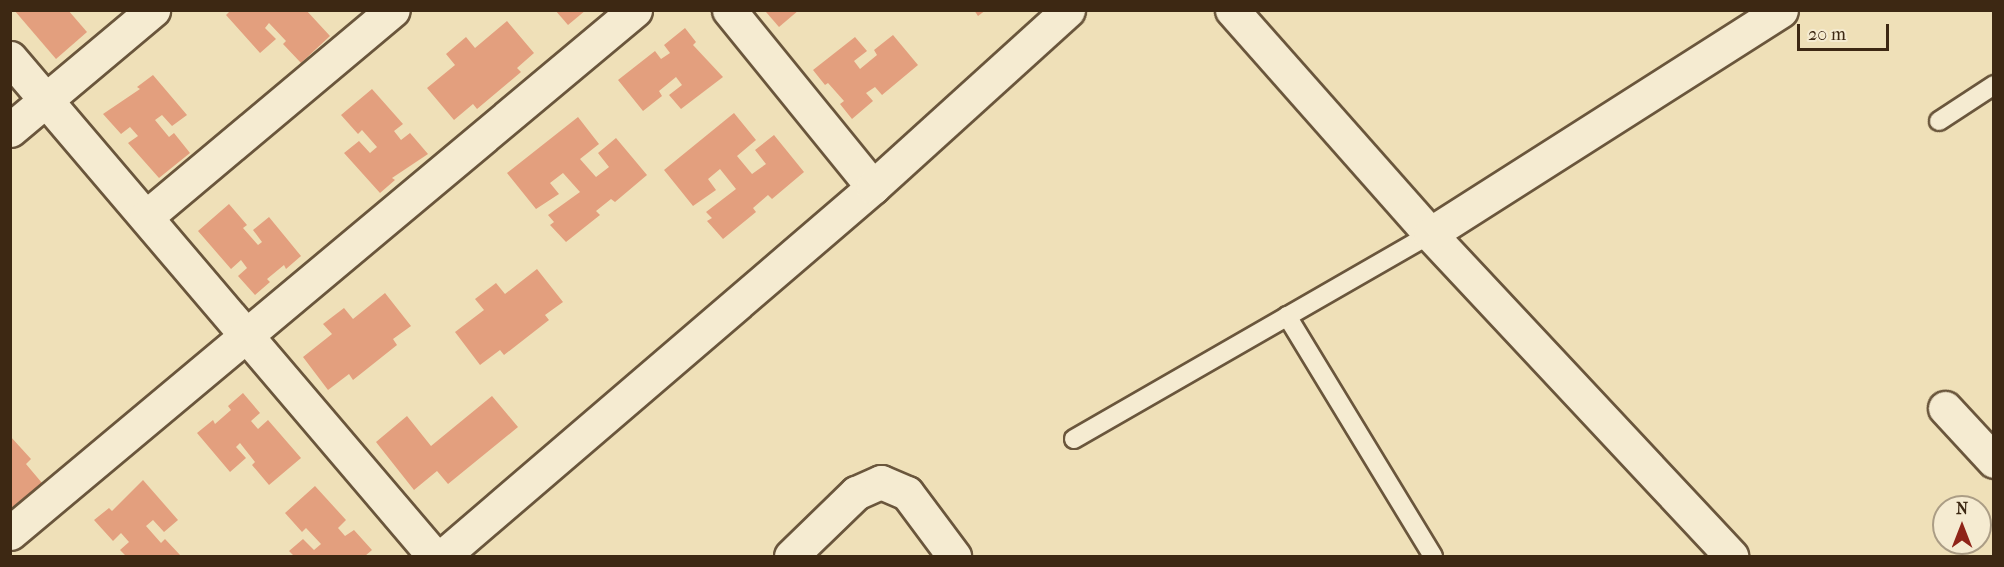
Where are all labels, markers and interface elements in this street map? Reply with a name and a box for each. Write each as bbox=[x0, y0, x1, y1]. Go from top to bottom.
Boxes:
scale bar bbox=[1800, 12, 1892, 50]
text: 20 m bbox=[1808, 24, 1846, 45]
north arrow bbox=[1932, 495, 1992, 555]
text: N bbox=[1956, 499, 1968, 518]

